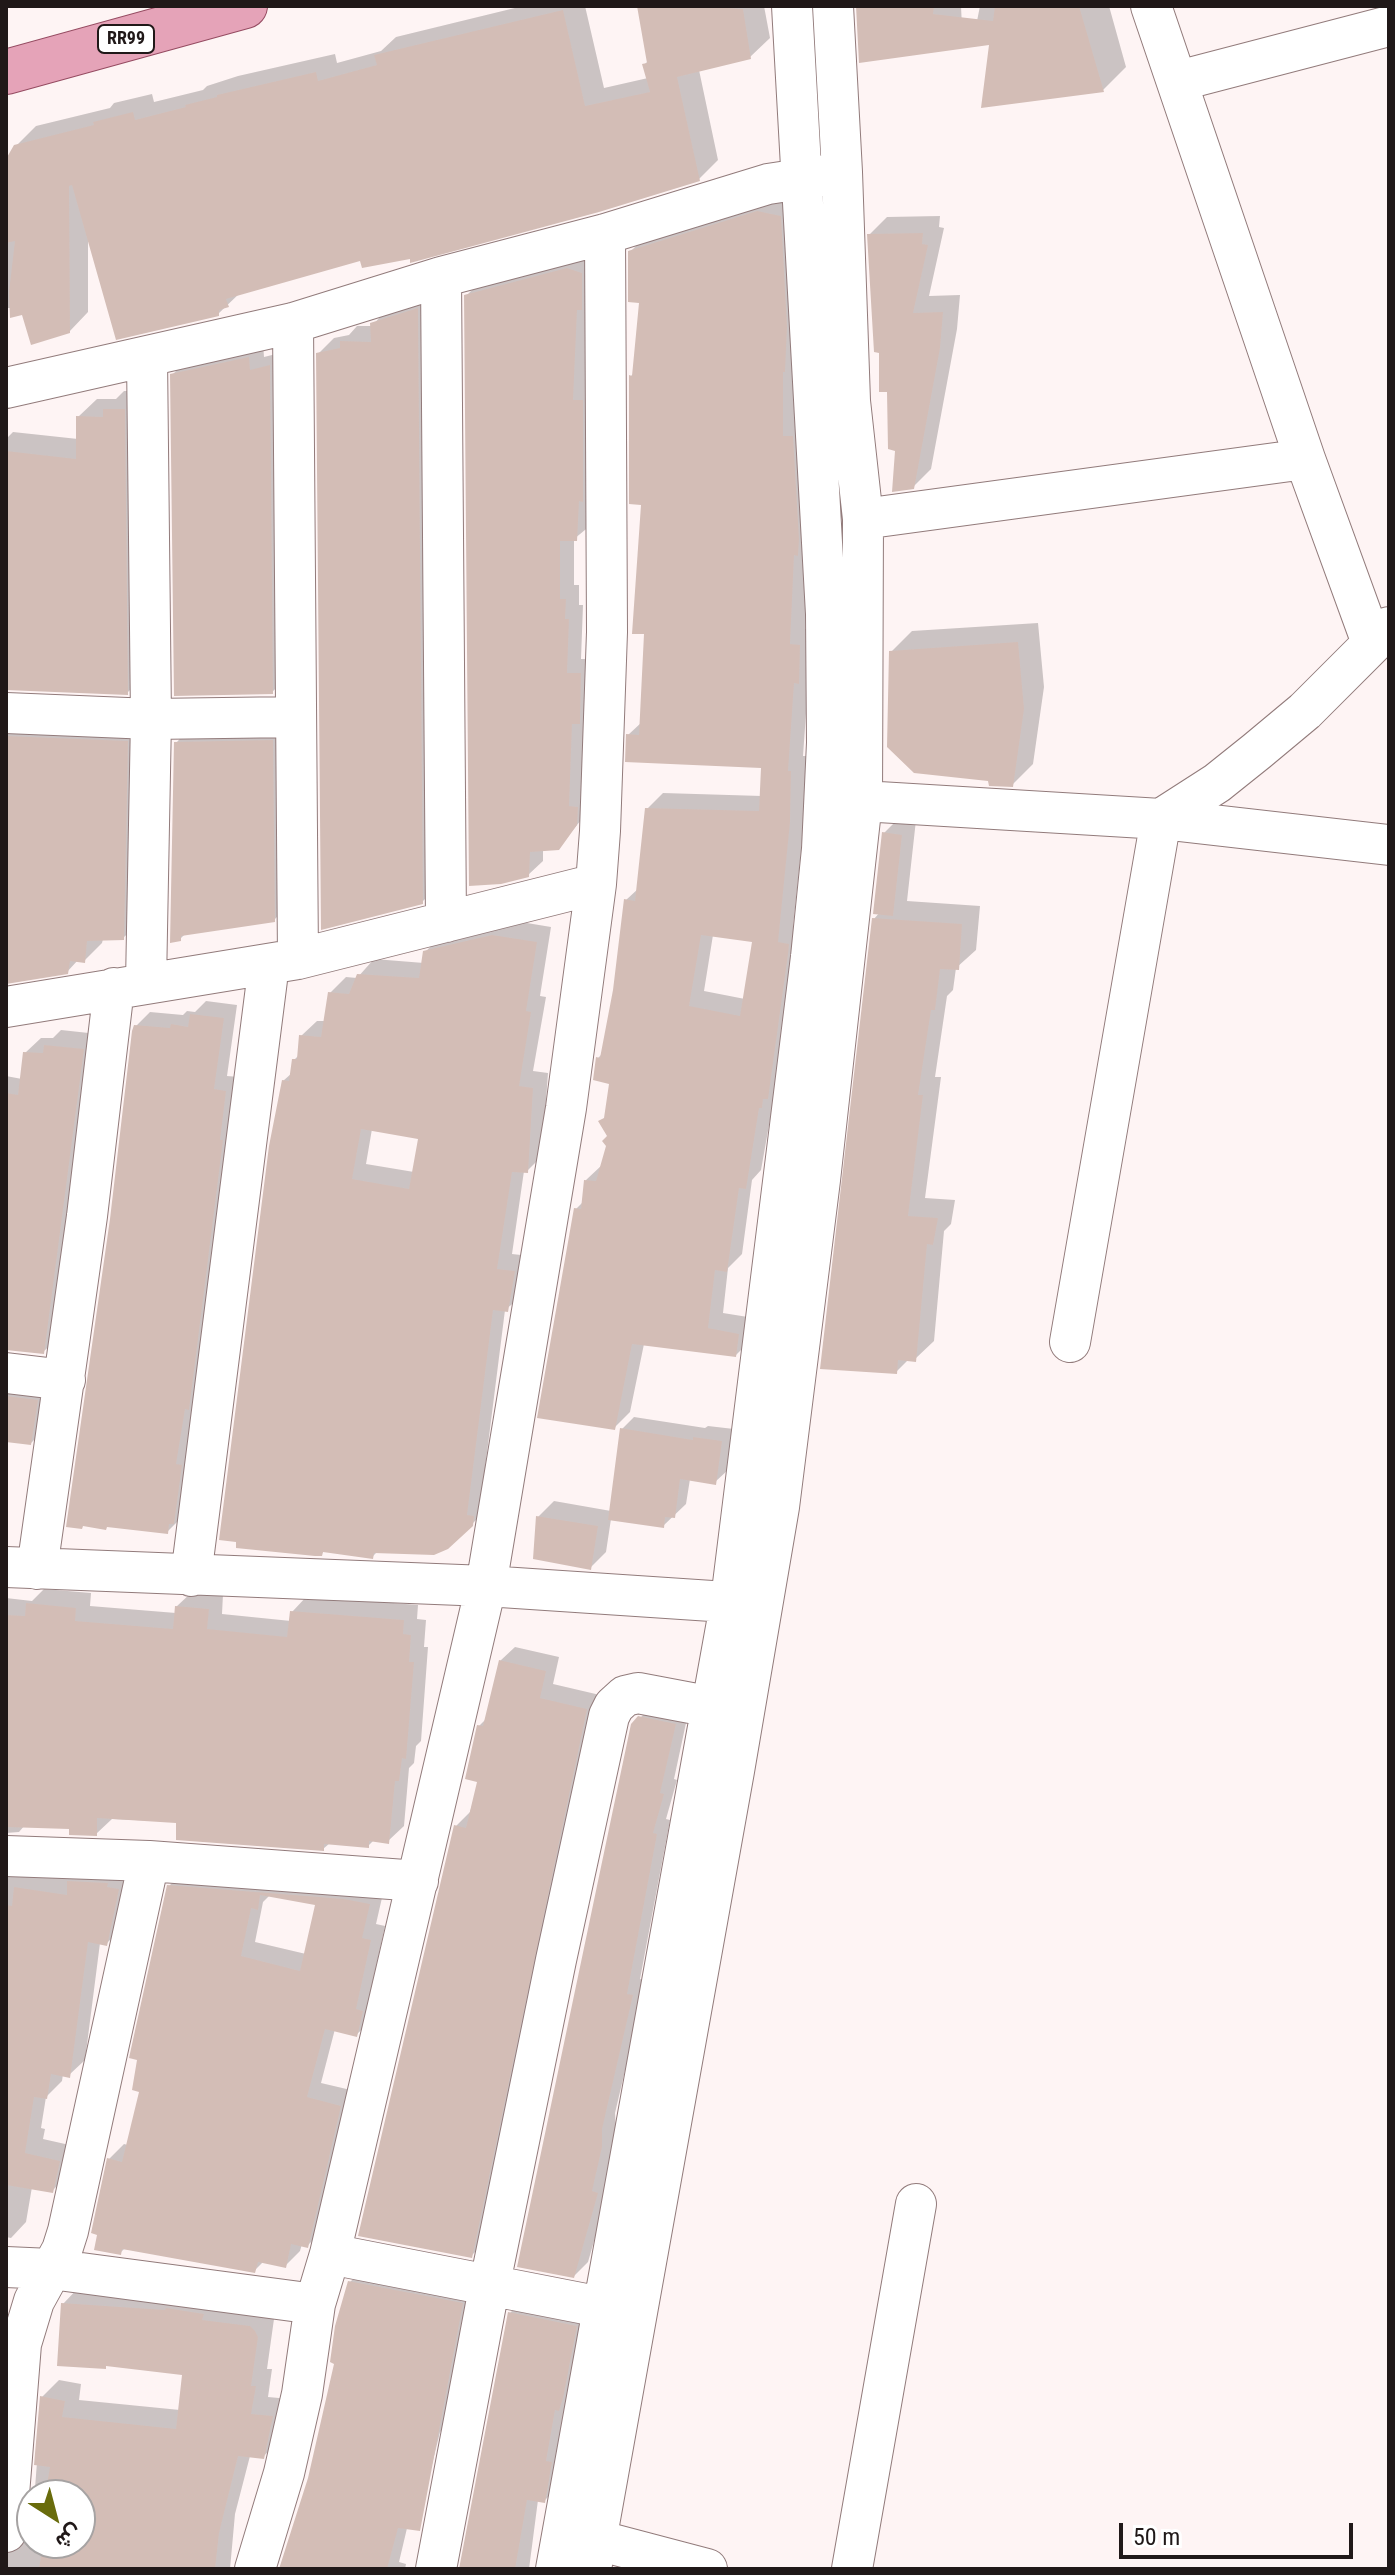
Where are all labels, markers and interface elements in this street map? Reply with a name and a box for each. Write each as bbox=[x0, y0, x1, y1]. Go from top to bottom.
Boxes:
road number: RR99 bbox=[98, 25, 154, 53]
north arrow bbox=[16, 2479, 96, 2559]
scale bar bbox=[1123, 2507, 1357, 2557]
text: ش bbox=[51, 2519, 87, 2555]
text: 50 m bbox=[1133, 2523, 1180, 2551]

